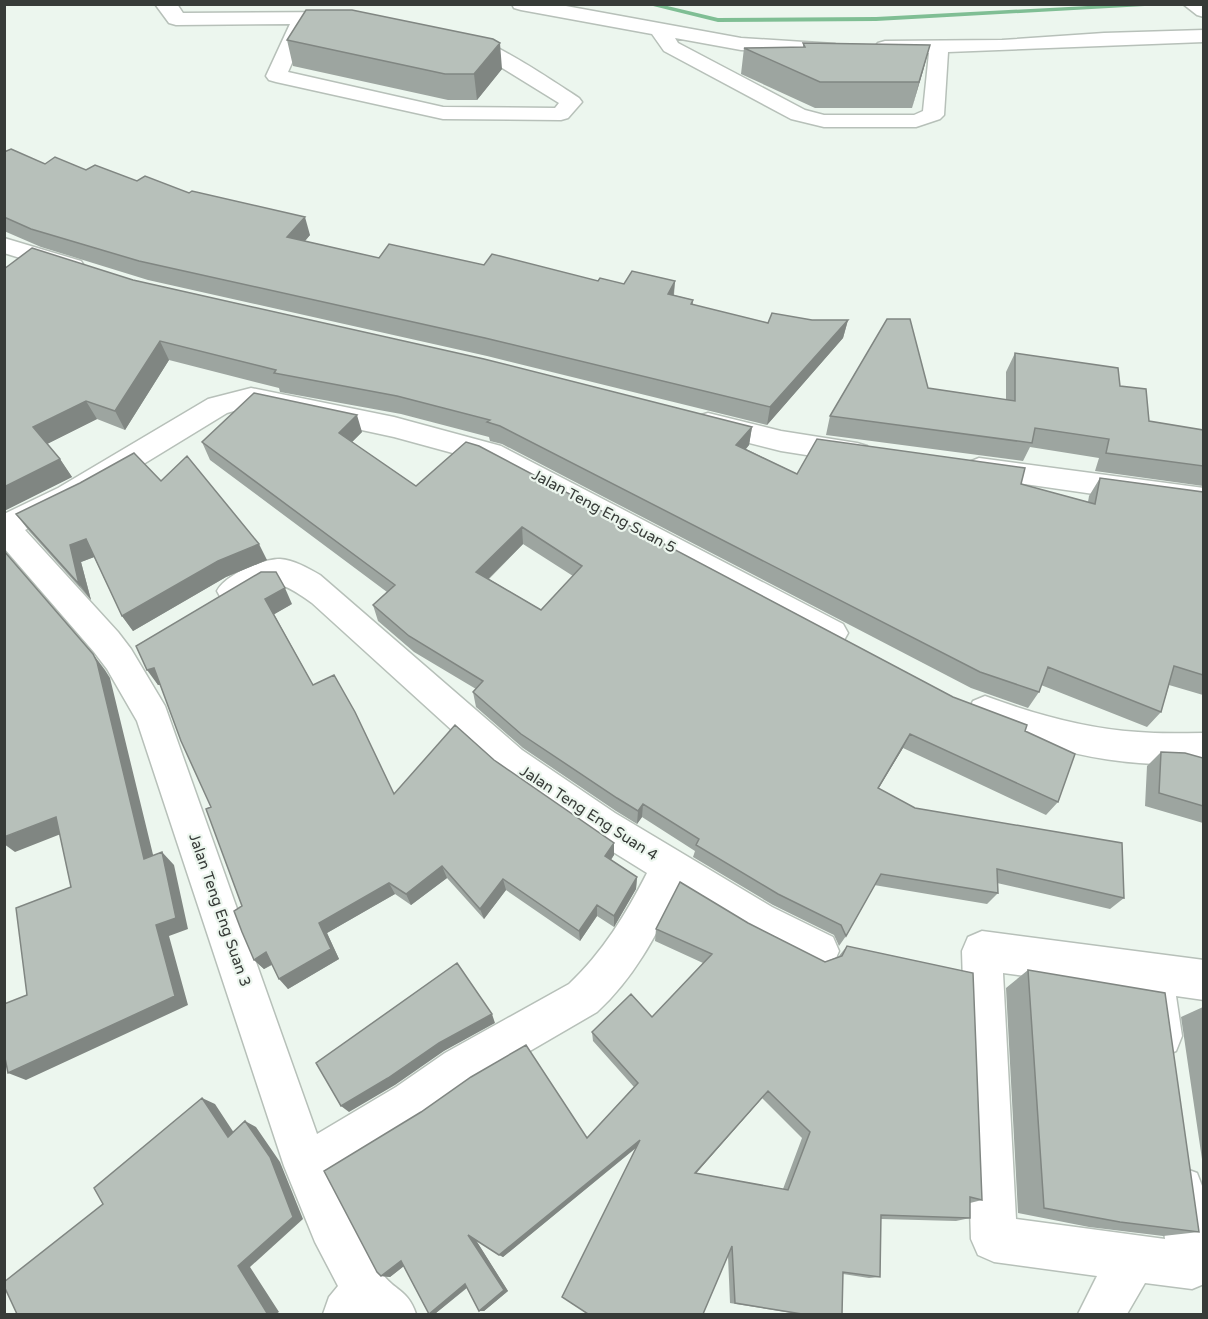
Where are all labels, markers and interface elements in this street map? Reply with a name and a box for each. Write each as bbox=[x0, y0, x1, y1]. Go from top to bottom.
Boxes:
street label: Jalan Teng Eng Suan 5 bbox=[529, 465, 679, 557]
street label: Jalan Teng Eng Suan 4 bbox=[517, 762, 661, 864]
street label: Jalan Teng Eng Suan 3 bbox=[185, 831, 255, 989]

